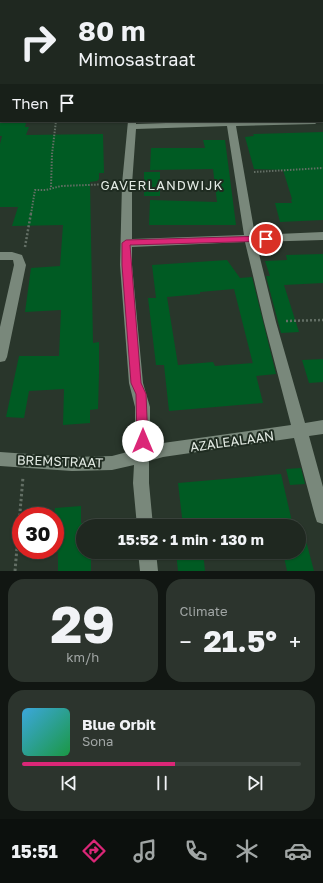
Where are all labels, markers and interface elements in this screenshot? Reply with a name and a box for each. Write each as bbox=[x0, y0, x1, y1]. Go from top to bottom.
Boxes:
text: 80 m bbox=[78, 14, 146, 47]
icon: right bbox=[12, 16, 64, 68]
text: Mimosastraat bbox=[78, 48, 196, 70]
icon: arrive bbox=[56, 92, 78, 114]
text: Then bbox=[12, 94, 48, 112]
district label: GAVERLANDWIJK bbox=[100, 177, 224, 193]
pin bbox=[249, 222, 283, 256]
icon: arrive bbox=[255, 228, 277, 250]
position arrow bbox=[122, 420, 164, 462]
street label: AZALEALAAN bbox=[189, 427, 275, 455]
street label: BREMSTRAAT bbox=[17, 451, 103, 471]
speed limit sign: 30 bbox=[12, 507, 64, 559]
text: 15:52 · 1 min · 130 m bbox=[118, 530, 264, 548]
text: 29 bbox=[50, 592, 115, 654]
text: Climate bbox=[180, 603, 227, 619]
text: 21.5° bbox=[204, 623, 277, 659]
text: − bbox=[180, 628, 192, 655]
text: + bbox=[289, 628, 301, 655]
text: km/h bbox=[66, 649, 99, 665]
text: Blue Orbit bbox=[82, 715, 156, 733]
text: Sona bbox=[82, 733, 113, 749]
icon: previous bbox=[58, 772, 80, 794]
icon: pause bbox=[151, 772, 173, 794]
icon: next bbox=[244, 772, 266, 794]
icon: directions bbox=[80, 837, 108, 865]
icon: music bbox=[131, 837, 159, 865]
icon: phone bbox=[182, 837, 210, 865]
icon: climate bbox=[233, 837, 261, 865]
icon: car bbox=[284, 837, 312, 865]
text: 15:51 bbox=[11, 840, 58, 862]

